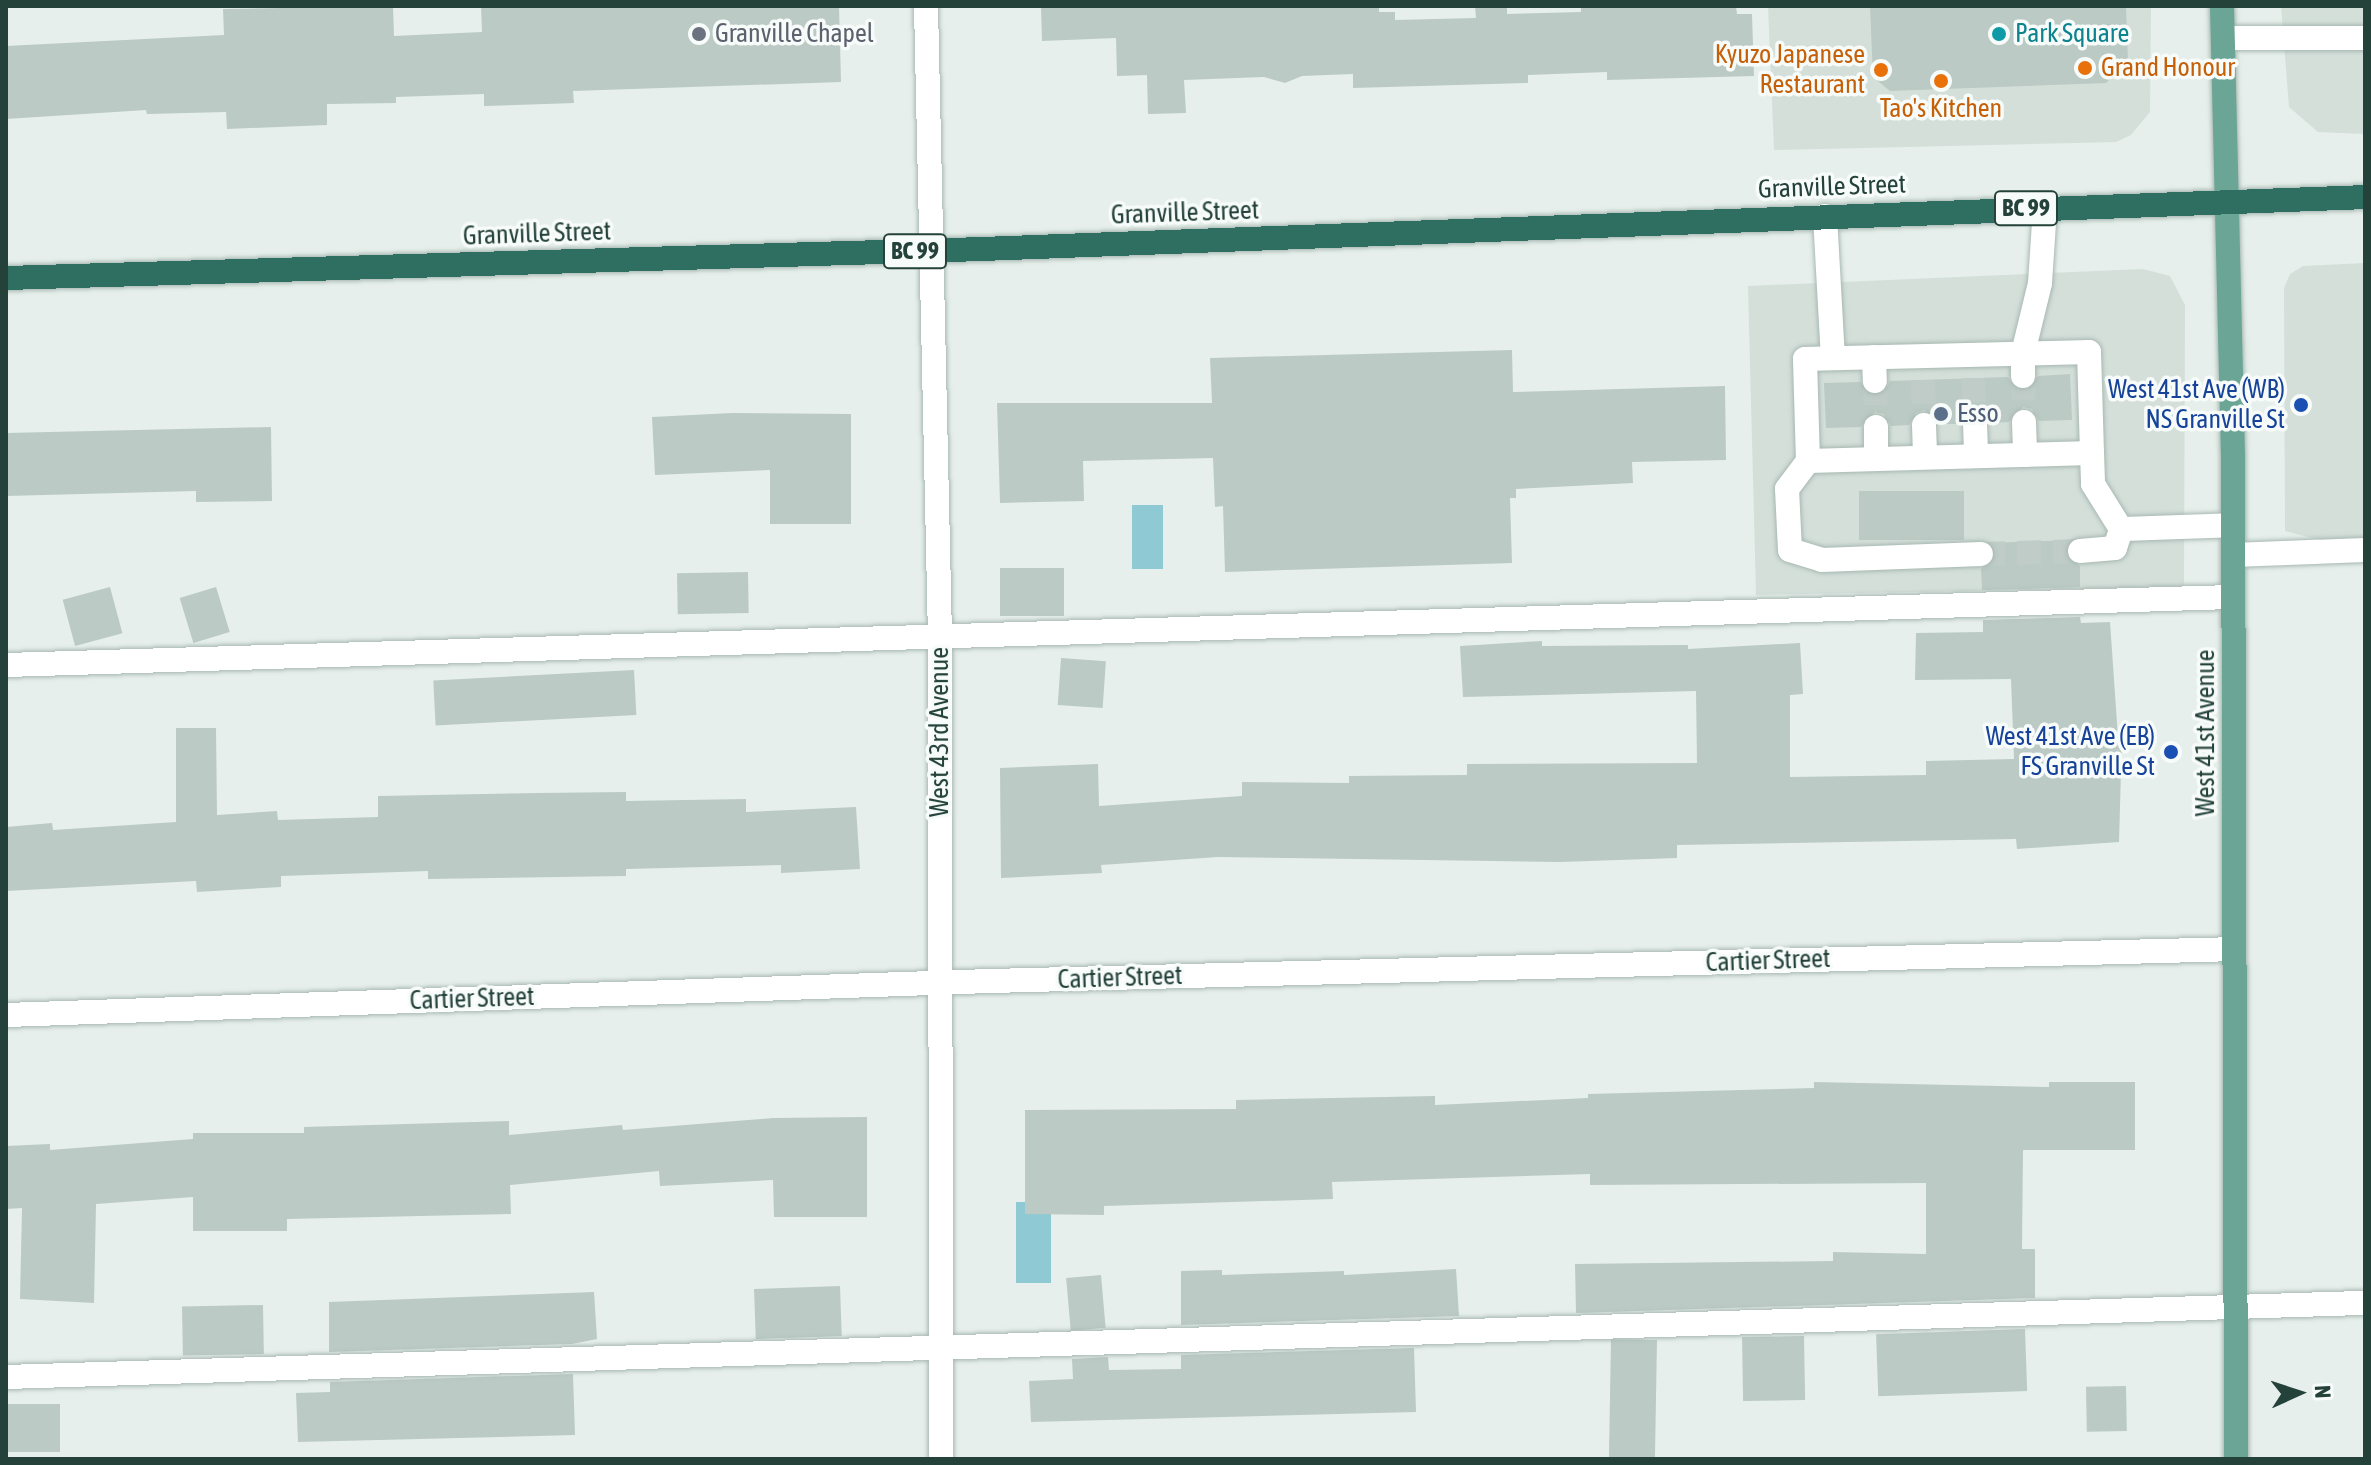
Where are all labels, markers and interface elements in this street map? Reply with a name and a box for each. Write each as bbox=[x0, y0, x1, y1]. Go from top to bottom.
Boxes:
place label: Granville Chapel bbox=[715, 18, 874, 50]
place label: Park Square bbox=[2015, 18, 2129, 50]
marker: Granville Chapel bbox=[690, 25, 708, 43]
marker: Park Square bbox=[1990, 25, 2008, 43]
place label: Kyuzo Japanese Restaurant bbox=[1715, 39, 1865, 100]
place label: Grand Honour bbox=[2101, 52, 2235, 84]
marker: Grand Honour bbox=[2076, 59, 2094, 77]
marker: Kyuzo Japanese Restaurant bbox=[1872, 61, 1890, 79]
marker: Tao's Kitchen bbox=[1932, 72, 1950, 90]
place label: Tao's Kitchen bbox=[1880, 93, 2002, 125]
street label: Granville Street bbox=[1757, 169, 1907, 205]
road number: BC 99 bbox=[1992, 188, 2060, 228]
street label: Granville Street bbox=[1110, 195, 1260, 231]
street label: Granville Street bbox=[462, 216, 612, 252]
road number: BC 99 bbox=[881, 231, 949, 271]
place label: West 41st Ave (WB) NS Granville St bbox=[2108, 374, 2285, 436]
marker: West 41st Ave (WB) NS Granville St bbox=[2292, 396, 2310, 414]
place label: Esso bbox=[1957, 398, 1999, 430]
marker: Esso bbox=[1932, 405, 1950, 423]
street label: West 43rd Avenue bbox=[924, 647, 956, 817]
street label: West 41st Avenue bbox=[2190, 650, 2222, 816]
place label: West 41st Ave (EB) FS Granville St bbox=[1986, 721, 2155, 782]
marker: West 41st Ave (EB) FS Granville St bbox=[2162, 743, 2180, 761]
street label: Cartier Street bbox=[1705, 943, 1831, 979]
street label: Cartier Street bbox=[1057, 960, 1183, 996]
street label: Cartier Street bbox=[409, 981, 535, 1017]
north arrow bbox=[2259, 1353, 2339, 1433]
text: N bbox=[2310, 1385, 2336, 1399]

